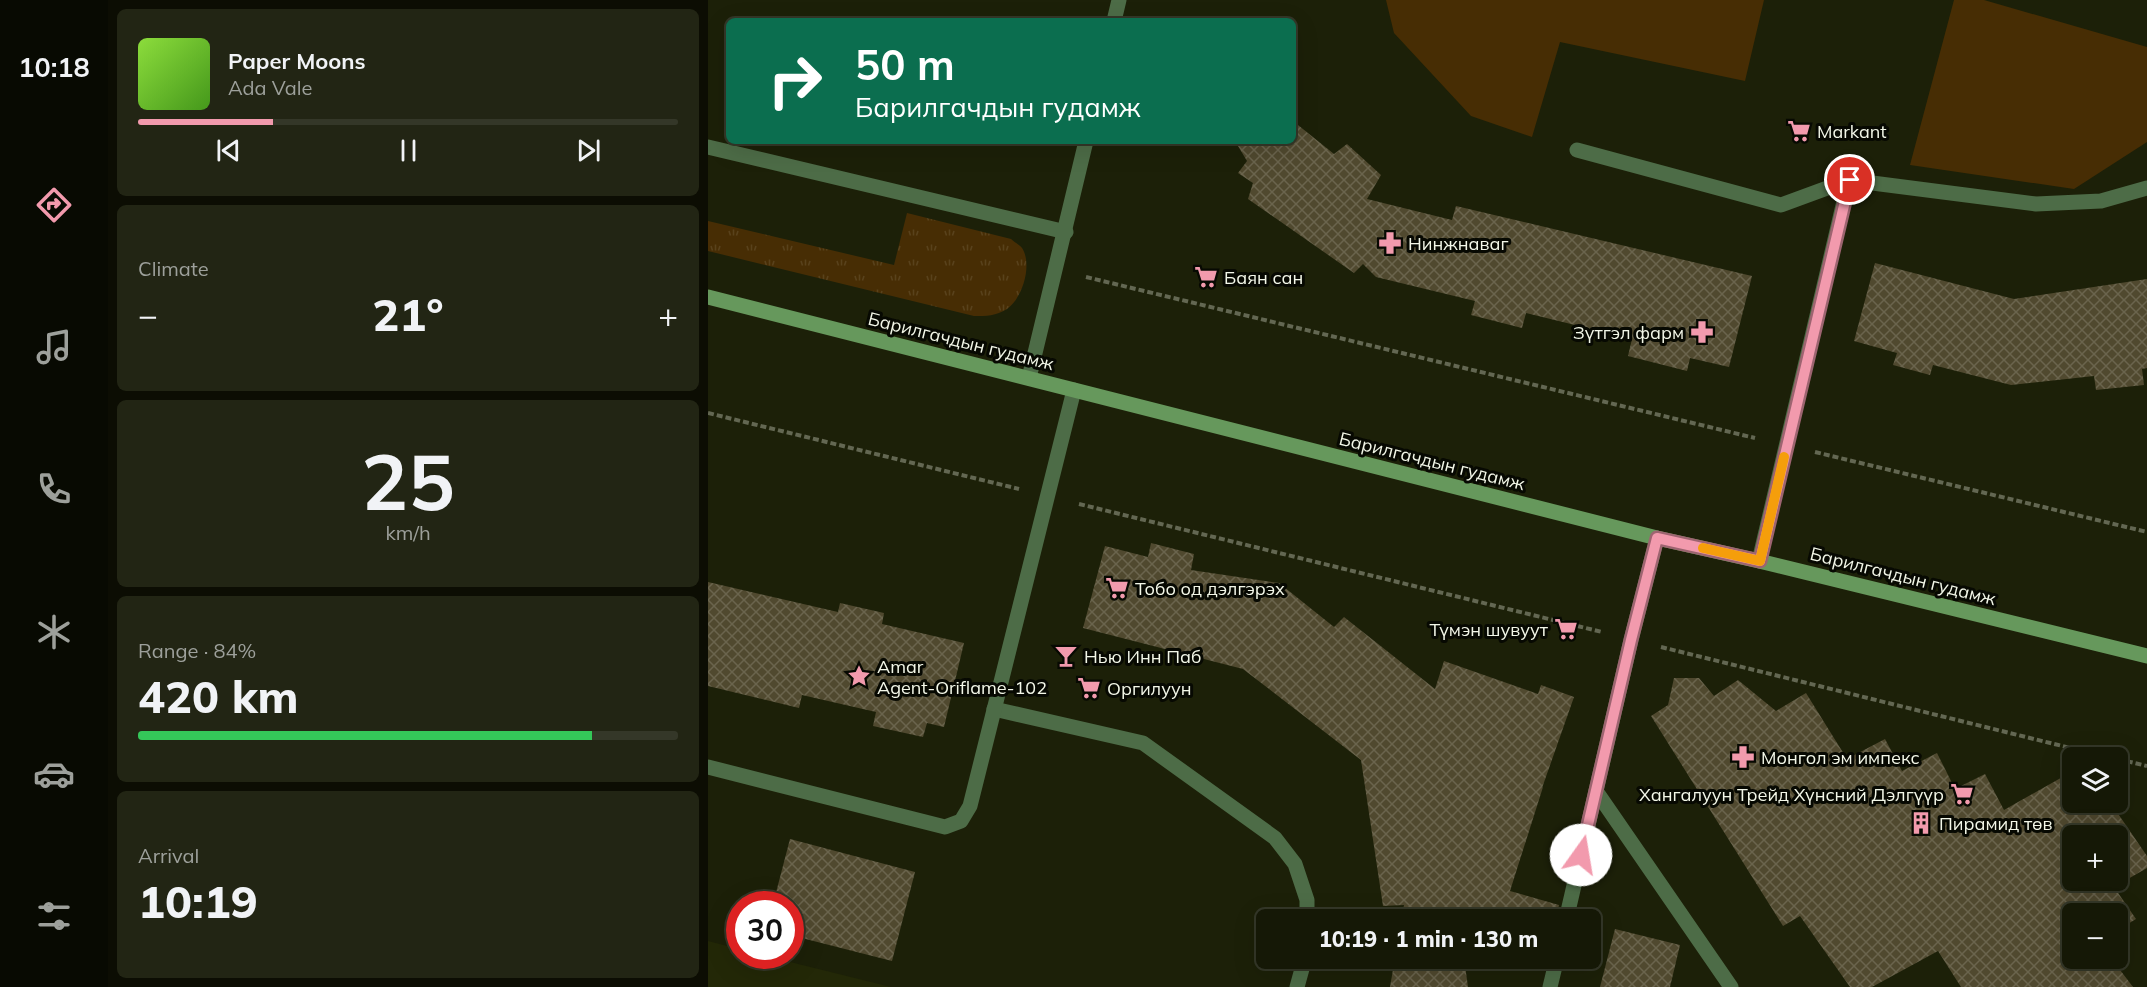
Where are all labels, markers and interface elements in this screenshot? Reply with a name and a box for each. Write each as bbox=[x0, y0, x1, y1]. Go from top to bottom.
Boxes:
text: 50 m bbox=[855, 38, 955, 91]
icon: right bbox=[756, 42, 834, 120]
text: Paper Moons bbox=[228, 47, 366, 75]
text: 10:18 bbox=[18, 50, 90, 84]
text: Ada Vale bbox=[228, 75, 312, 100]
text: Барилгачдын гудамж bbox=[855, 90, 1141, 124]
supermarket icon: Markant bbox=[1786, 118, 1812, 144]
place label: Markant bbox=[1817, 120, 1887, 143]
icon: previous bbox=[212, 134, 245, 167]
icon: pause bbox=[392, 134, 425, 167]
icon: next bbox=[572, 134, 605, 167]
pin bbox=[1824, 154, 1875, 205]
icon: arrive bbox=[1833, 163, 1866, 196]
icon: directions bbox=[33, 184, 75, 226]
pharmacy icon: Нинжнаваг bbox=[1377, 230, 1403, 256]
place label: Нинжнаваг bbox=[1408, 232, 1509, 255]
text: Climate bbox=[138, 256, 209, 281]
supermarket icon: Баян сан bbox=[1193, 264, 1219, 290]
place label: Баян сан bbox=[1224, 266, 1303, 289]
text: 21° bbox=[372, 286, 444, 342]
text: − bbox=[138, 294, 158, 335]
text: + bbox=[658, 294, 678, 335]
street label: Барилгачдын гудамж bbox=[866, 307, 1057, 375]
pharmacy icon: Зүтгэл фарм bbox=[1689, 319, 1715, 345]
place label: Зүтгэл фарм bbox=[1573, 321, 1684, 344]
icon: music bbox=[33, 326, 75, 368]
street label: Барилгачдын гудамж bbox=[1337, 427, 1528, 495]
text: 25 bbox=[361, 432, 455, 530]
icon: phone bbox=[33, 468, 75, 510]
text: km/h bbox=[385, 520, 431, 545]
street label: Барилгачдын гудамж bbox=[1808, 542, 1999, 610]
supermarket icon: Тобо од дэлгэрэх bbox=[1104, 575, 1130, 601]
place label: Тобо од дэлгэрэх bbox=[1135, 577, 1285, 600]
icon: climate bbox=[33, 611, 75, 653]
supermarket icon: Түмэн шувуут bbox=[1553, 616, 1579, 642]
place label: Түмэн шувуут bbox=[1430, 618, 1549, 641]
text: Range · 84% bbox=[138, 638, 256, 663]
bar icon: Нью Инн Паб bbox=[1053, 643, 1079, 669]
place label: Нью Инн Паб bbox=[1084, 645, 1201, 668]
place label: Amar Agent-Oriflame-102 bbox=[877, 655, 1047, 699]
place icon: Amar Agent-Oriflame-102 bbox=[846, 663, 872, 689]
text: 420 km bbox=[138, 668, 299, 724]
supermarket icon: Оргилуун bbox=[1076, 675, 1102, 701]
place label: Оргилуун bbox=[1107, 677, 1191, 700]
pharmacy icon: Монгол эм импекс bbox=[1730, 744, 1756, 770]
place label: Монгол эм импекс bbox=[1761, 746, 1920, 769]
map controls bbox=[2062, 747, 2128, 969]
button: layers bbox=[2062, 747, 2128, 813]
icon: car bbox=[33, 753, 75, 795]
supermarket icon: Хангалуун Трейд Хүнсний Дэлгүүр bbox=[1949, 781, 1975, 807]
place label: Хангалуун Трейд Хүнсний Дэлгүүр bbox=[1639, 783, 1944, 806]
building icon: Пирамид төв bbox=[1908, 810, 1934, 836]
place label: Пирамид төв bbox=[1939, 812, 2053, 835]
position arrow bbox=[1549, 823, 1613, 887]
button: + bbox=[2062, 825, 2128, 891]
text: Arrival bbox=[138, 843, 199, 868]
text: 10:19 bbox=[138, 873, 258, 929]
speed limit sign: 30 bbox=[726, 891, 804, 969]
icon: filters bbox=[33, 895, 75, 937]
button: − bbox=[2062, 903, 2128, 969]
text: 10:19 · 1 min · 130 m bbox=[1319, 925, 1538, 953]

